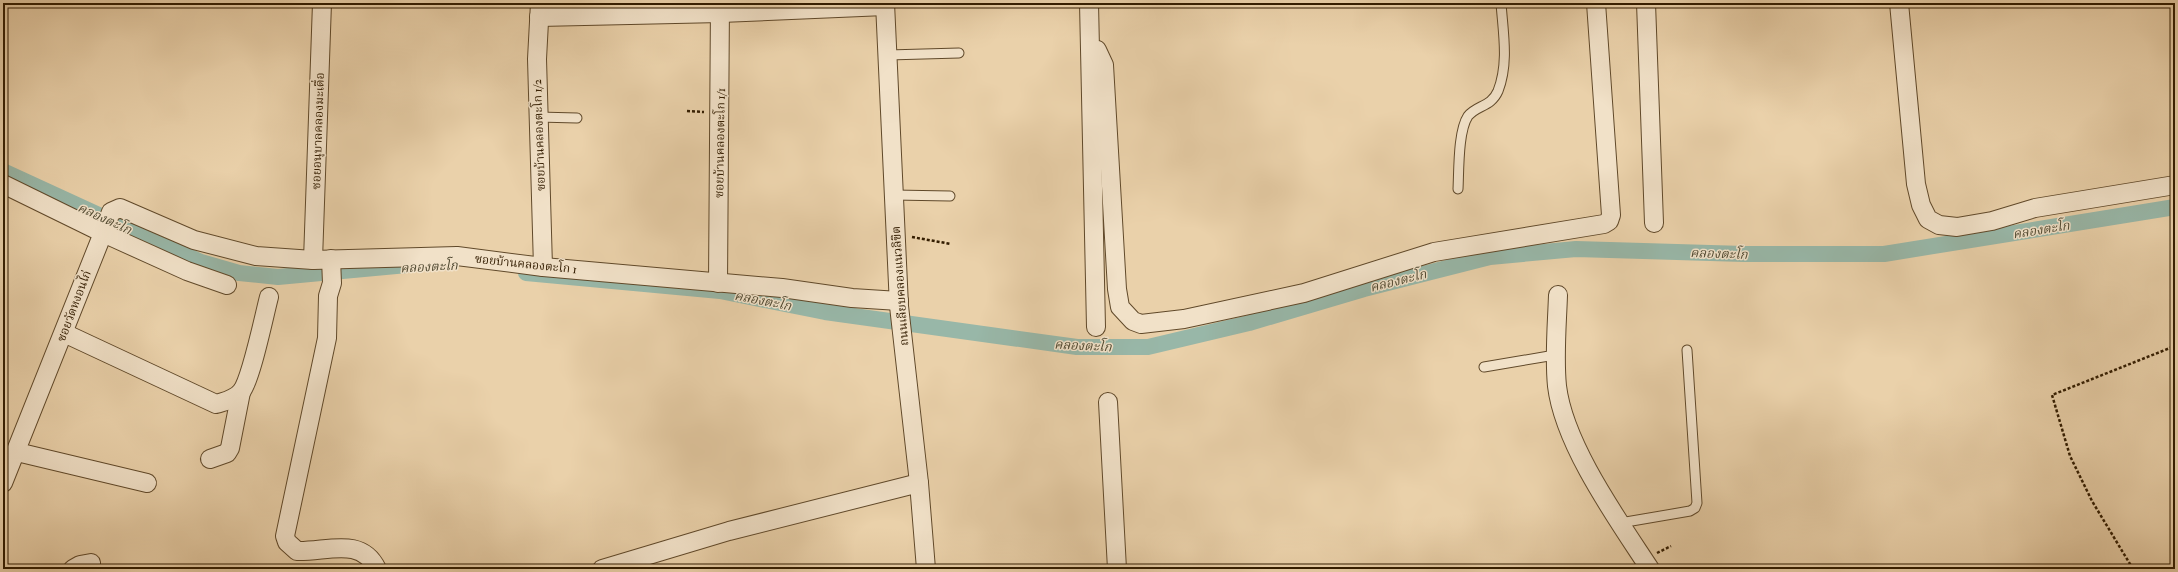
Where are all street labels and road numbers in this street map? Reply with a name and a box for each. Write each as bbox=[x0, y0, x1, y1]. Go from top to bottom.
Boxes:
street label: ซอยอนุบาลคลองมะเดื่อ bbox=[307, 72, 328, 190]
street label: ซอยบ้านคลองตะโก 1/2 bbox=[528, 79, 549, 191]
street label: ซอยบ้านคลองตะโก 1/1 bbox=[710, 88, 729, 198]
street label: ถนนเลียบคลองแนวลิขิต bbox=[889, 226, 912, 346]
street label: ซอยบ้านคลองตะโก 1 bbox=[474, 250, 578, 277]
street label: ซอยวัดหงอนไก่ bbox=[52, 268, 95, 344]

